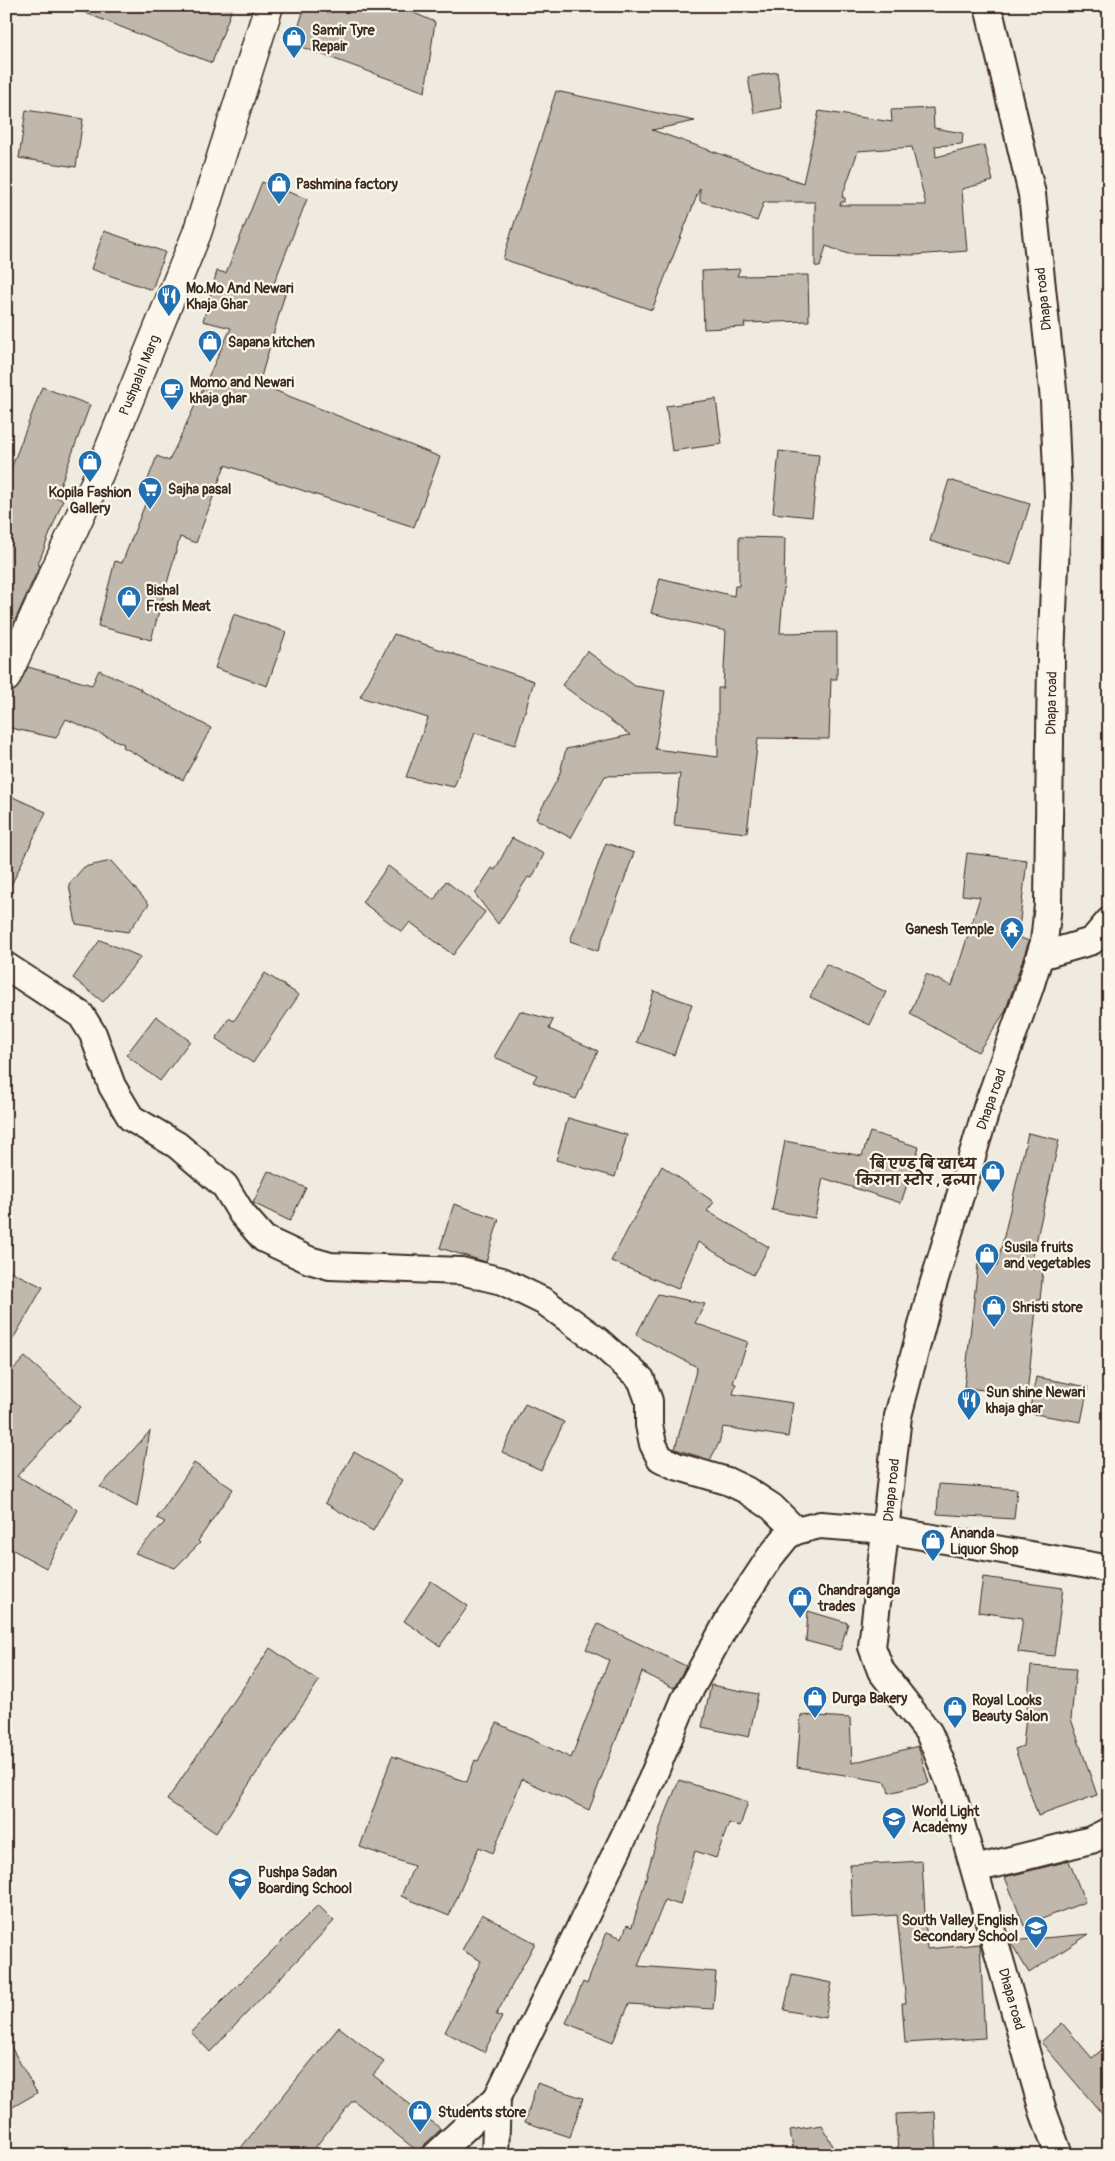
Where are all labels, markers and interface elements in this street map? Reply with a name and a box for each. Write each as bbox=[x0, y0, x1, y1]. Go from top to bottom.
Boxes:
place label: Samir Tyre Repair bbox=[312, 22, 376, 55]
shop icon: Samir Tyre Repair bbox=[281, 25, 307, 59]
shop icon: Pashmina factory bbox=[266, 171, 292, 205]
place label: Pashmina factory bbox=[296, 176, 398, 193]
street label: Dhapa road bbox=[1032, 266, 1055, 331]
place label: Mo.Mo And Newari Khaja Ghar bbox=[186, 280, 294, 313]
restaurant icon: Mo.Mo And Newari Khaja Ghar bbox=[156, 283, 182, 317]
shop icon: Sapana kitchen bbox=[197, 329, 223, 363]
street label: Pushpalal Marg bbox=[116, 332, 163, 418]
place label: Sapana kitchen bbox=[228, 334, 315, 351]
place label: Momo and Newari khaja ghar bbox=[189, 374, 294, 407]
cafe icon: Momo and Newari khaja ghar bbox=[159, 377, 185, 411]
shop icon: Kopila Fashion Gallery bbox=[77, 449, 103, 483]
supermarket icon: Sajha pasal bbox=[137, 476, 163, 510]
place label: Sajha pasal bbox=[168, 481, 231, 498]
place label: Kopila Fashion Gallery bbox=[49, 484, 132, 517]
place label: Bishal Fresh Meat bbox=[146, 582, 211, 615]
shop icon: Bishal Fresh Meat bbox=[116, 585, 142, 619]
street label: Dhapa road bbox=[1042, 671, 1061, 735]
temple icon: Ganesh Temple bbox=[999, 916, 1025, 950]
place label: Ganesh Temple bbox=[905, 921, 995, 938]
street label: Dhapa road bbox=[973, 1066, 1010, 1132]
place label: बि एण्ड बि खाध्य किराना स्टोर , ढल्पा bbox=[854, 1153, 978, 1189]
shop icon: बि एण्ड बि खाध्य किराना स्टोर , ढल्पा bbox=[980, 1159, 1006, 1193]
place label: Susila fruits and vegetables bbox=[1004, 1239, 1091, 1272]
shop icon: Susila fruits and vegetables bbox=[974, 1242, 1000, 1276]
shop icon: Shristi store bbox=[981, 1294, 1007, 1328]
place label: Shristi store bbox=[1012, 1299, 1084, 1316]
place label: Sun shine Newari khaja ghar bbox=[985, 1384, 1086, 1417]
restaurant icon: Sun shine Newari khaja ghar bbox=[956, 1387, 982, 1421]
street label: Dhapa road bbox=[880, 1457, 903, 1523]
place label: Ananda Liquor Shop bbox=[950, 1525, 1019, 1558]
shop icon: Ananda Liquor Shop bbox=[920, 1528, 946, 1562]
place label: Chandraganga trades bbox=[817, 1582, 901, 1615]
shop icon: Chandraganga trades bbox=[787, 1585, 813, 1619]
shop icon: Durga Bakery bbox=[802, 1685, 828, 1719]
place label: Durga Bakery bbox=[832, 1690, 907, 1707]
place label: Royal Looks Beauty Salon bbox=[972, 1692, 1048, 1725]
shop icon: Royal Looks Beauty Salon bbox=[942, 1695, 968, 1729]
place label: World Light Academy bbox=[912, 1803, 980, 1836]
school or university icon: World Light Academy bbox=[881, 1806, 907, 1840]
place label: Pushpa Sadan Boarding School bbox=[258, 1864, 352, 1897]
school or university icon: Pushpa Sadan Boarding School bbox=[227, 1867, 253, 1901]
place label: South Valley English Secondary School bbox=[902, 1912, 1018, 1945]
school or university icon: South Valley English Secondary School bbox=[1023, 1915, 1049, 1949]
street label: Dhapa road bbox=[995, 1966, 1028, 2032]
shop icon: Students store bbox=[407, 2099, 433, 2133]
place label: Students store bbox=[438, 2104, 527, 2121]

